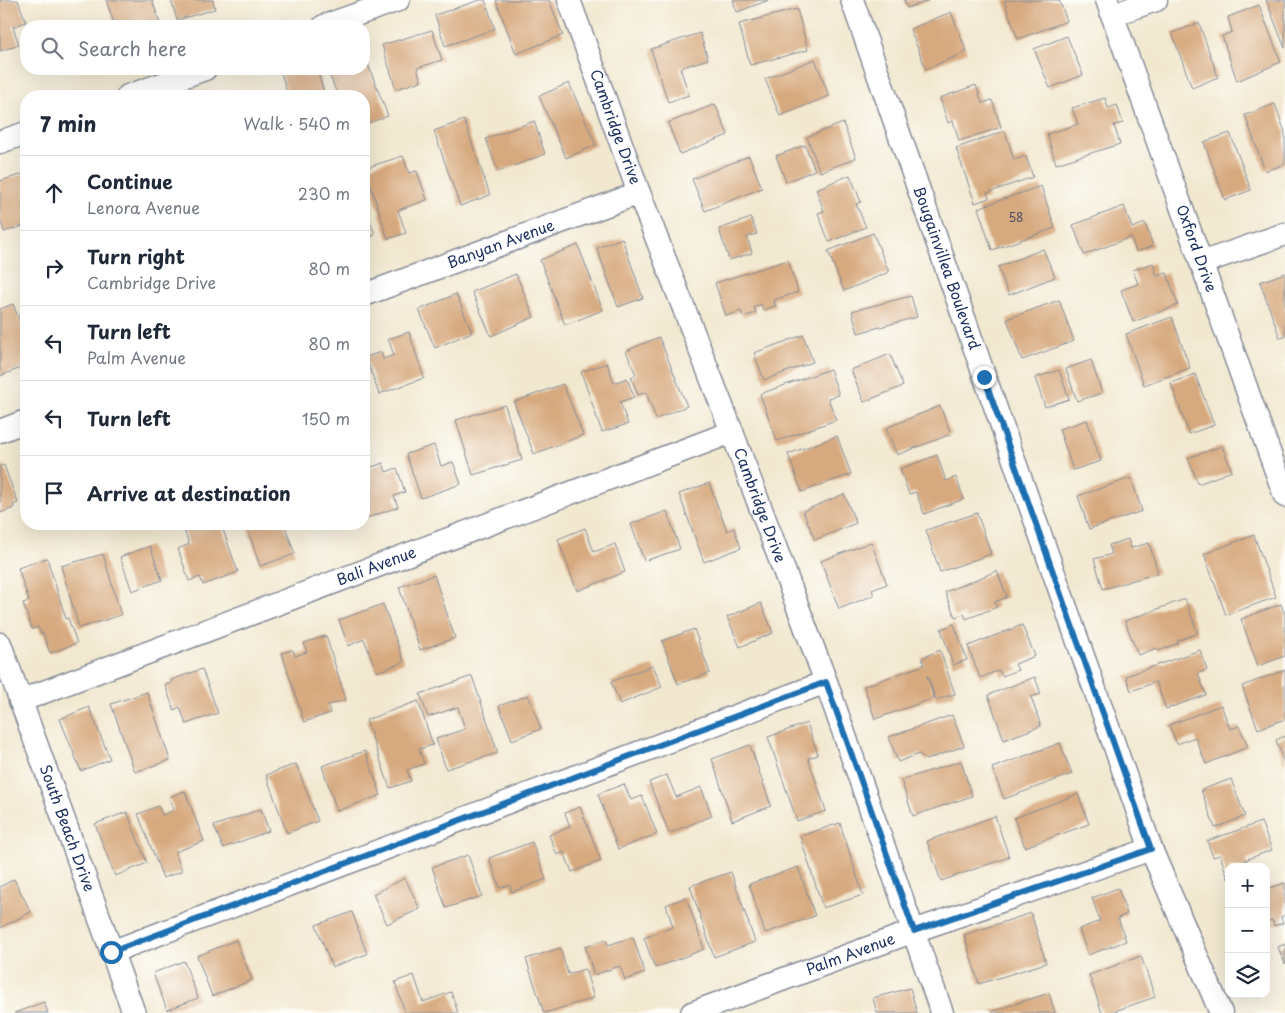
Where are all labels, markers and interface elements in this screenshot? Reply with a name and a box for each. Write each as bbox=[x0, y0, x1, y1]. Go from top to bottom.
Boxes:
search box bbox=[20, 20, 370, 75]
icon: search bbox=[38, 34, 66, 62]
text: Search here bbox=[78, 34, 187, 62]
street label: Cambridge Drive bbox=[585, 66, 648, 187]
text: 7 min bbox=[40, 107, 96, 139]
text: Walk · 540 m bbox=[244, 111, 350, 135]
text: Continue bbox=[87, 167, 173, 195]
icon: ahead bbox=[40, 179, 68, 207]
text: 230 m bbox=[298, 181, 350, 205]
street label: Bougainvillea Boulevard bbox=[908, 182, 987, 352]
text: Lenora Avenue bbox=[87, 195, 200, 219]
street label: Oxford Drive bbox=[1171, 201, 1224, 295]
house number: 58 bbox=[1008, 208, 1024, 226]
street label: Banyan Avenue bbox=[443, 212, 557, 273]
text: Turn right bbox=[87, 242, 185, 270]
icon: right bbox=[40, 254, 68, 282]
text: 80 m bbox=[308, 256, 350, 280]
text: Cambridge Drive bbox=[87, 270, 216, 294]
text: Turn left bbox=[87, 317, 171, 345]
icon: left bbox=[40, 329, 68, 357]
text: 80 m bbox=[308, 331, 350, 355]
text: Palm Avenue bbox=[87, 345, 186, 369]
route end bbox=[973, 366, 996, 389]
icon: left bbox=[40, 404, 68, 432]
text: Turn left bbox=[87, 404, 171, 432]
text: 150 m bbox=[302, 406, 350, 430]
street label: Cambridge Drive bbox=[729, 444, 793, 565]
icon: arrive bbox=[40, 479, 68, 507]
text: Arrive at destination bbox=[87, 479, 291, 507]
street label: Bali Avenue bbox=[333, 539, 419, 590]
street label: South Beach Drive bbox=[35, 761, 102, 894]
map controls bbox=[1225, 863, 1270, 998]
button: + bbox=[1225, 863, 1270, 908]
button: − bbox=[1225, 908, 1270, 953]
street label: Palm Avenue bbox=[802, 926, 898, 980]
route start bbox=[100, 941, 123, 964]
button: layers bbox=[1225, 953, 1270, 998]

